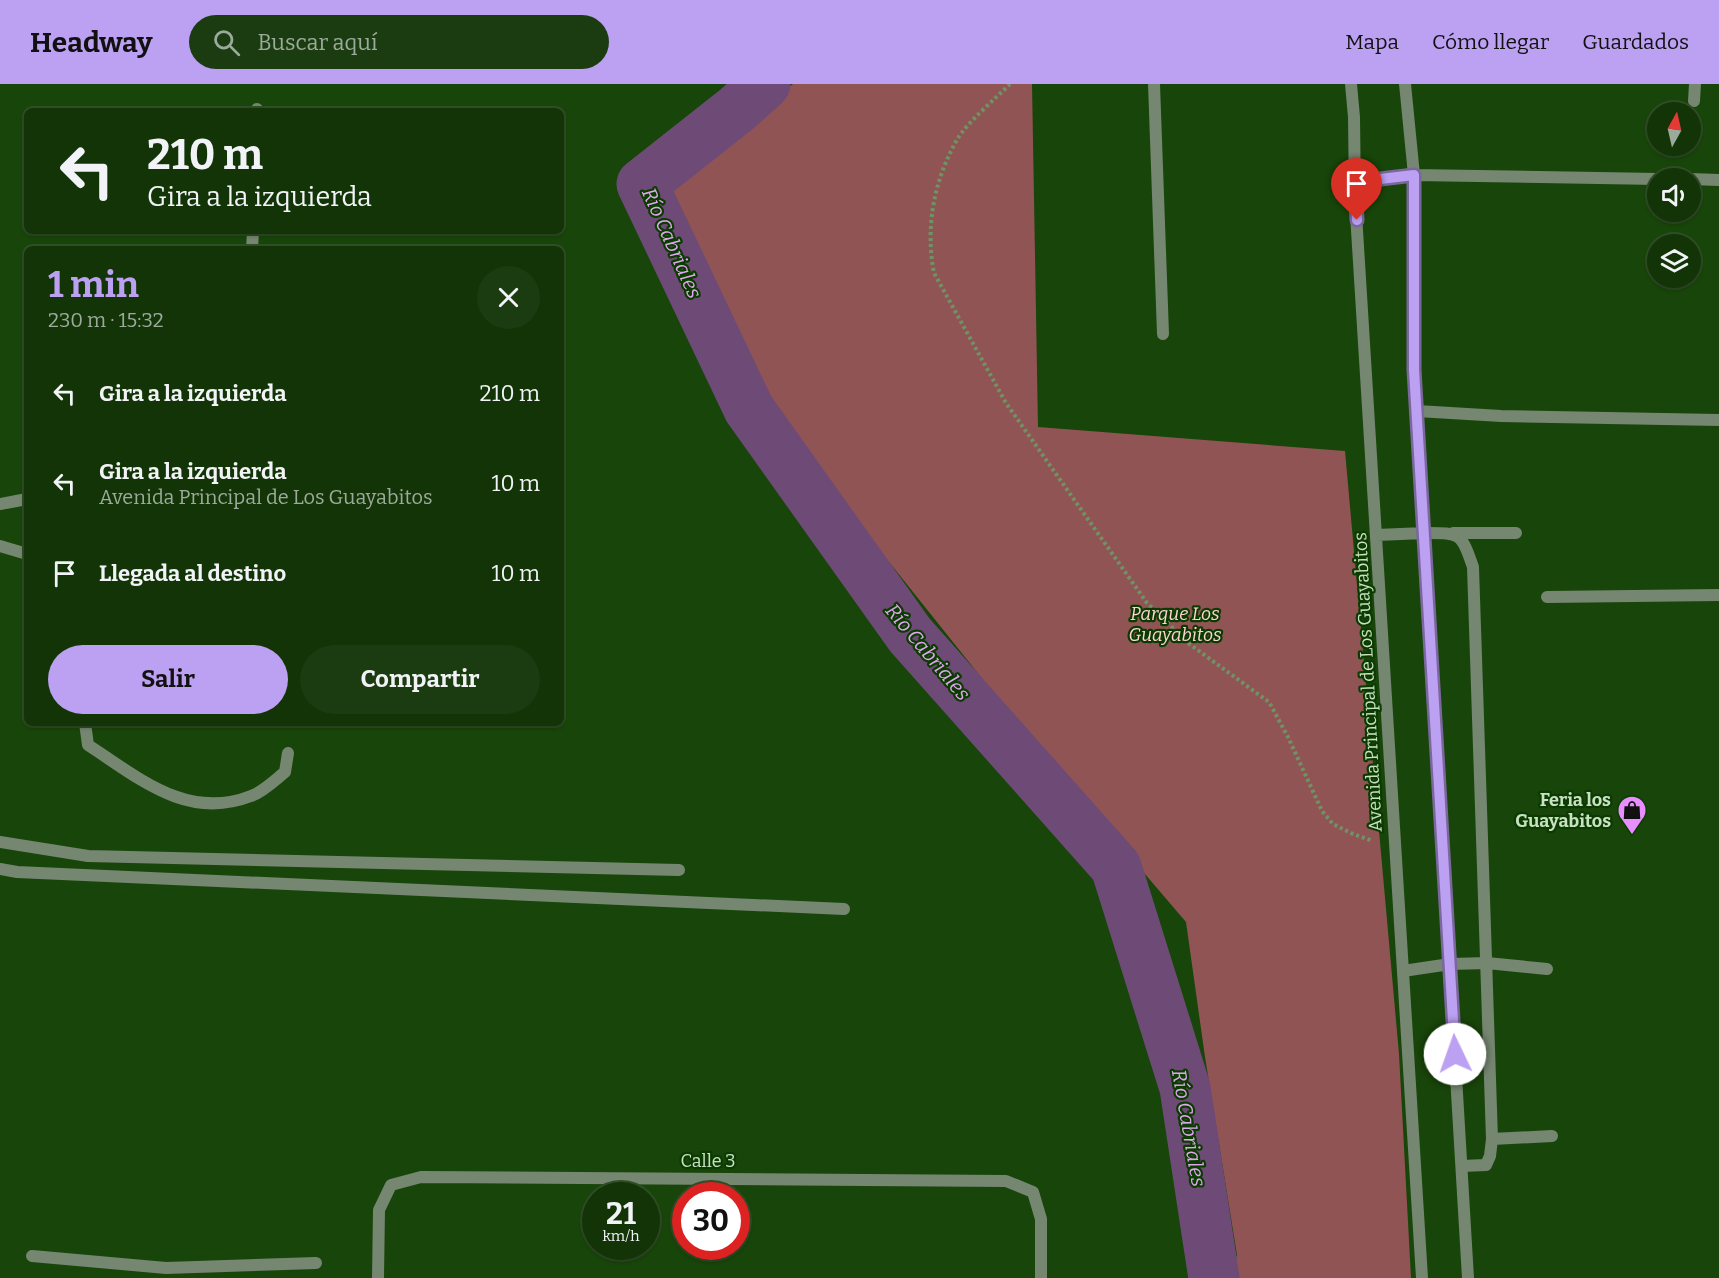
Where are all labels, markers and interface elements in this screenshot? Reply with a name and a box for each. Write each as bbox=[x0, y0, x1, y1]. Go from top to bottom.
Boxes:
search box bbox=[189, 15, 609, 69]
text: Headway bbox=[30, 26, 153, 59]
icon: search bbox=[210, 26, 243, 59]
text: Buscar aquí bbox=[258, 29, 378, 56]
text: Mapa bbox=[1345, 29, 1399, 55]
text: Cómo llegar bbox=[1432, 29, 1549, 55]
text: Guardados bbox=[1582, 29, 1689, 55]
north arrow bbox=[1647, 102, 1701, 156]
map controls bbox=[1647, 102, 1701, 288]
text: 210 m bbox=[147, 130, 263, 180]
icon: left bbox=[48, 132, 126, 210]
pin bbox=[1331, 158, 1382, 220]
icon: arrive bbox=[1340, 167, 1373, 200]
button: sound bbox=[1647, 168, 1701, 222]
text: Gira a la izquierda bbox=[147, 181, 372, 213]
water label: Río Cabriales bbox=[637, 184, 707, 302]
button: layers bbox=[1647, 234, 1701, 288]
text: 1 min bbox=[48, 263, 139, 307]
button: close bbox=[477, 266, 540, 329]
text: 230 m · 15:32 bbox=[48, 308, 164, 332]
icon: left bbox=[48, 377, 81, 410]
text: Gira a la izquierda bbox=[99, 380, 287, 407]
text: 210 m bbox=[480, 380, 540, 407]
text: Gira a la izquierda bbox=[99, 458, 287, 485]
icon: left bbox=[48, 467, 81, 500]
text: 10 m bbox=[492, 470, 540, 497]
text: Avenida Principal de Los Guayabitos bbox=[99, 485, 433, 509]
street label: Avenida Principal de Los Guayabitos bbox=[1349, 532, 1387, 832]
icon: arrive bbox=[48, 557, 81, 590]
text: Llegada al destino bbox=[99, 560, 286, 587]
text: 10 m bbox=[492, 560, 540, 587]
water label: Río Cabriales bbox=[881, 599, 975, 705]
park label: Parque Los Guayabitos bbox=[1129, 603, 1222, 646]
button: Salir bbox=[48, 645, 288, 714]
button: Compartir bbox=[300, 645, 540, 714]
place label: Feria los Guayabitos bbox=[1515, 789, 1611, 832]
shop icon: Feria los Guayabitos bbox=[1616, 794, 1648, 836]
position arrow bbox=[1423, 1022, 1487, 1086]
water label: Río Cabriales bbox=[1167, 1068, 1211, 1188]
street label: Calle 3 bbox=[680, 1150, 736, 1172]
speed limit sign: 30 bbox=[672, 1182, 750, 1260]
text: 21 bbox=[606, 1196, 636, 1232]
text: km/h bbox=[602, 1227, 640, 1245]

